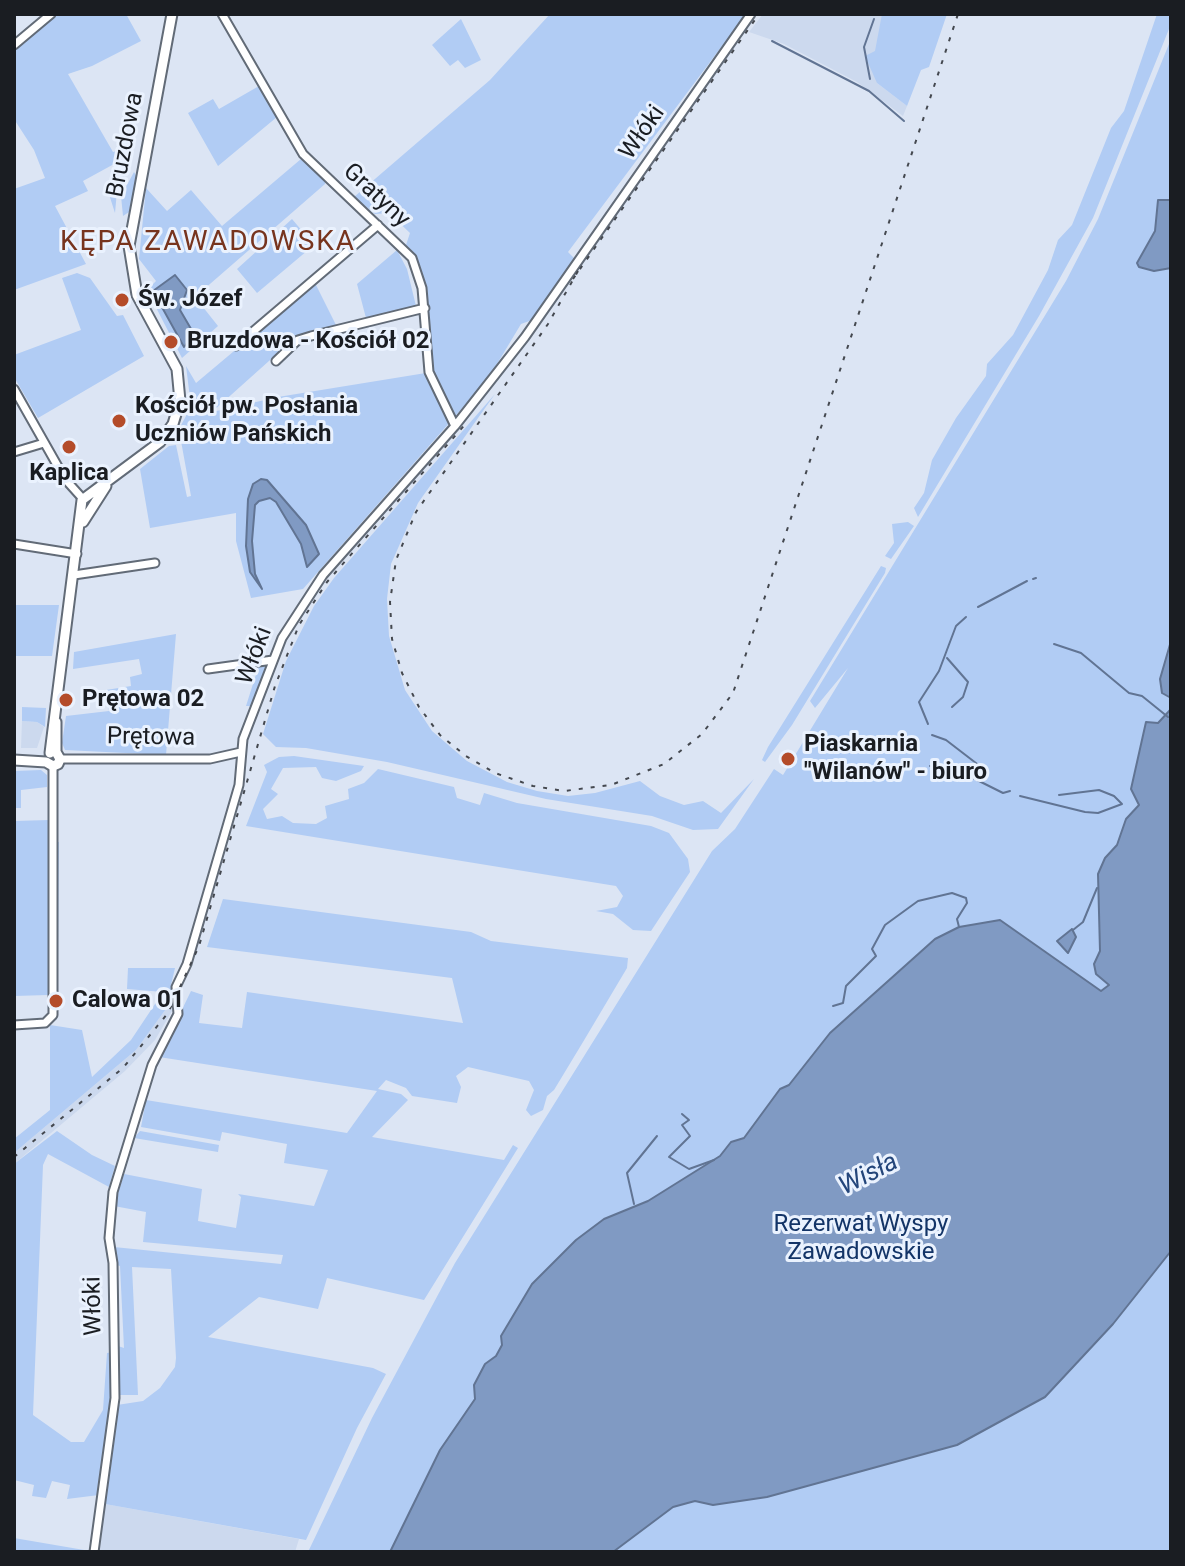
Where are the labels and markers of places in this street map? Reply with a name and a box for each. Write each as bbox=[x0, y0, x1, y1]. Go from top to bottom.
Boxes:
place label: Św. Józef bbox=[138, 286, 242, 314]
marker: Św. Józef bbox=[113, 291, 131, 309]
place label: Bruzdowa - Kościół 02 bbox=[187, 328, 430, 356]
marker: Bruzdowa - Kościół 02 bbox=[162, 333, 180, 351]
place label: Kościół pw. Posłania Uczniów Pańskich bbox=[135, 393, 358, 449]
marker: Kościół pw. Posłania Uczniów Pańskich bbox=[110, 412, 128, 430]
marker: Kaplica bbox=[60, 438, 78, 456]
place label: Kaplica bbox=[29, 460, 109, 488]
place label: Prętowa 02 bbox=[82, 686, 204, 714]
marker: Prętowa 02 bbox=[57, 691, 75, 709]
place label: Piaskarnia "Wilanów" - biuro bbox=[804, 731, 987, 787]
marker: Piaskarnia "Wilanów" - biuro bbox=[779, 750, 797, 768]
place label: Calowa 01 bbox=[72, 987, 184, 1015]
marker: Calowa 01 bbox=[47, 992, 65, 1010]

